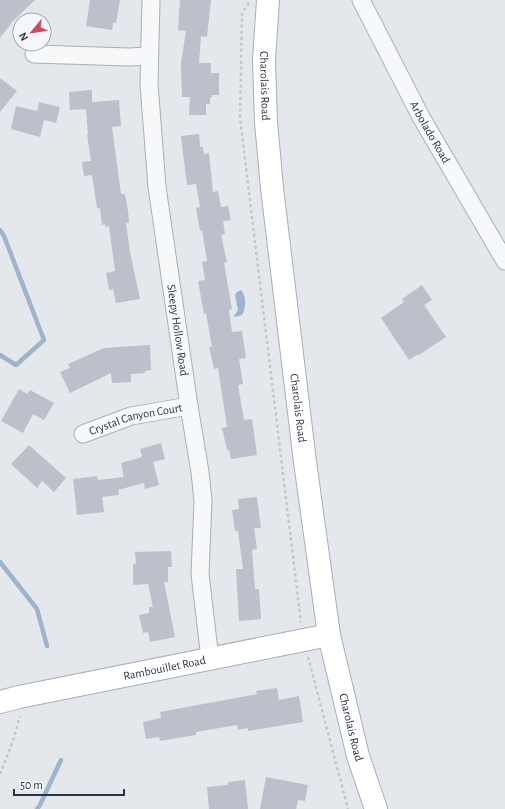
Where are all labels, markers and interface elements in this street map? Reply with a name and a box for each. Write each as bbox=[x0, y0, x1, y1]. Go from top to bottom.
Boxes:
north arrow bbox=[12, 12, 52, 52]
text: N bbox=[17, 31, 30, 43]
street label: Charolais Road bbox=[258, 51, 272, 121]
street label: Arbolado Road bbox=[408, 99, 452, 165]
street label: Sleepy Hollow Road bbox=[165, 284, 191, 377]
street label: Charolais Road bbox=[288, 373, 309, 443]
street label: Crystal Canyon Court bbox=[87, 401, 183, 437]
street label: Rambouillet Road bbox=[122, 654, 207, 682]
street label: Charolais Road bbox=[337, 692, 365, 763]
scale bar bbox=[14, 771, 124, 797]
text: 50 m bbox=[20, 779, 43, 791]

